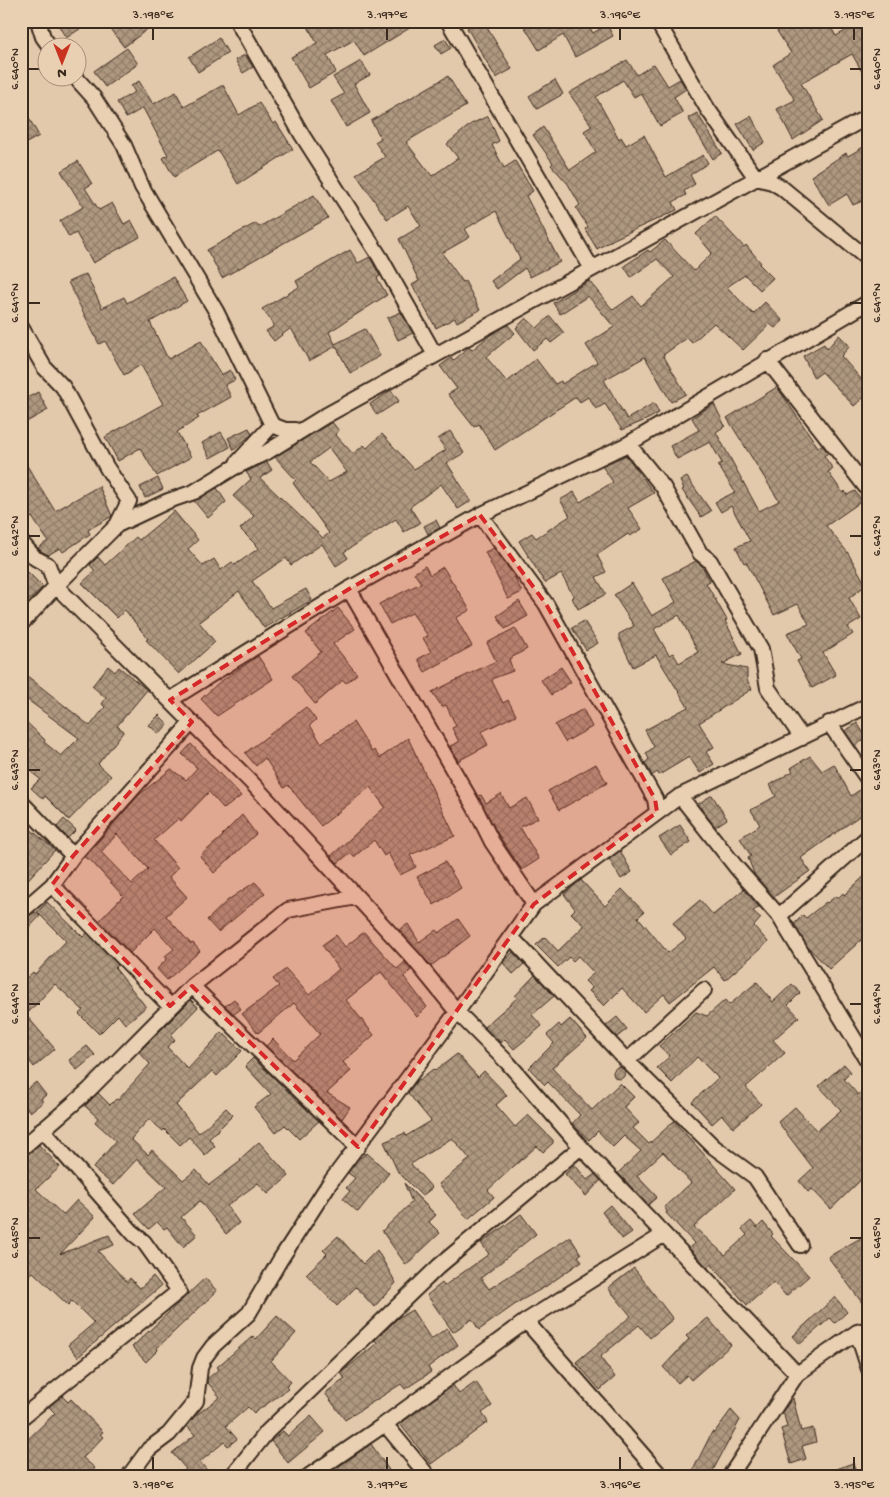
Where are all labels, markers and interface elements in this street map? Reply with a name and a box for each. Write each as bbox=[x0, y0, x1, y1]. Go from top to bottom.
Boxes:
text: 3.198°E bbox=[132, 9, 174, 23]
text: 3.197°E bbox=[366, 9, 408, 23]
text: 3.196°E bbox=[599, 9, 640, 23]
text: 3.195°E bbox=[833, 9, 875, 23]
north arrow bbox=[38, 38, 88, 88]
text: 6.640°N bbox=[9, 48, 23, 90]
text: 6.640°N bbox=[871, 48, 885, 90]
text: N bbox=[57, 64, 67, 81]
text: 6.641°N bbox=[9, 283, 23, 323]
text: 6.641°N bbox=[871, 283, 885, 323]
text: 6.642°N bbox=[9, 515, 23, 556]
text: 6.642°N bbox=[871, 515, 885, 556]
text: 6.643°N bbox=[9, 749, 23, 791]
text: 6.643°N bbox=[871, 749, 885, 791]
text: 6.644°N bbox=[9, 984, 23, 1024]
text: 6.644°N bbox=[871, 984, 885, 1024]
text: 6.645°N bbox=[9, 1217, 23, 1259]
text: 6.645°N bbox=[871, 1217, 885, 1259]
text: 3.198°E bbox=[132, 1479, 174, 1493]
text: 3.197°E bbox=[366, 1479, 408, 1493]
text: 3.196°E bbox=[599, 1479, 640, 1493]
text: 3.195°E bbox=[833, 1479, 875, 1493]

